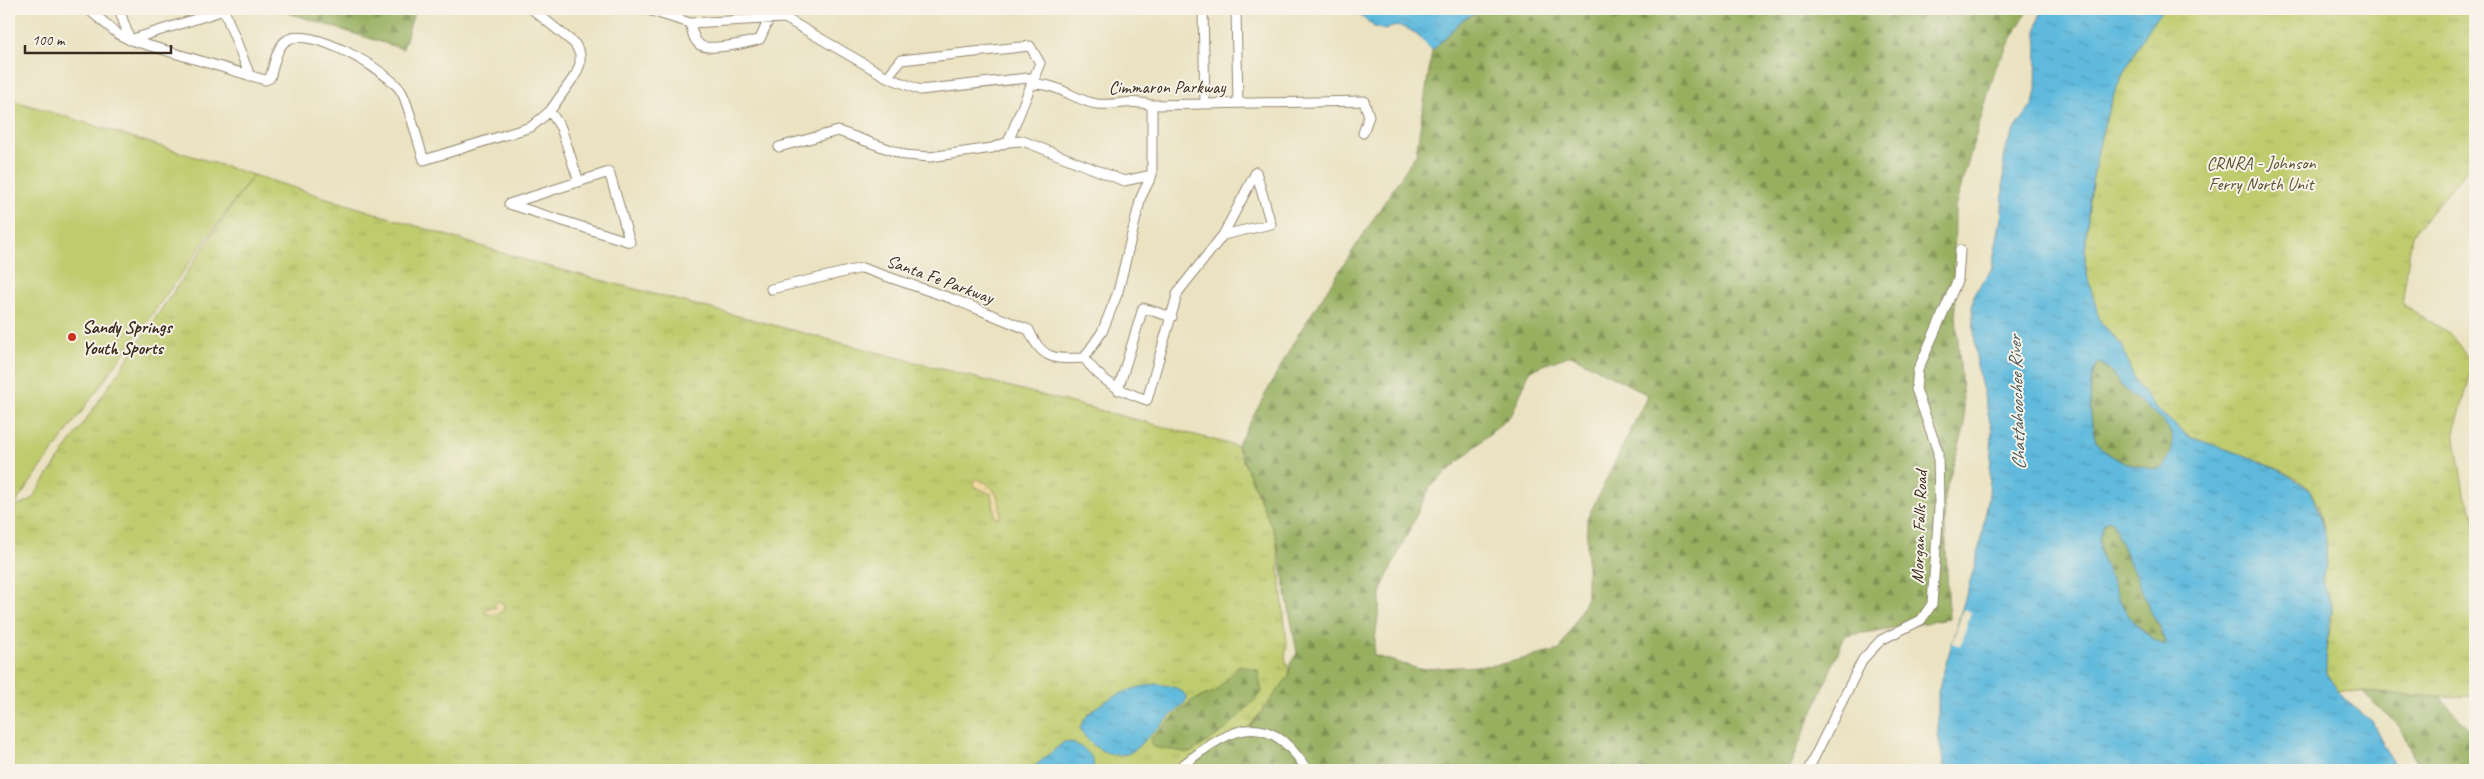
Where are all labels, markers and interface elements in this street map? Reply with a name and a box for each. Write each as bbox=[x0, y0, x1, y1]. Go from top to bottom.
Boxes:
scale bar bbox=[25, 22, 171, 54]
text: 100 m bbox=[32, 31, 66, 50]
street label: Cimmaron Parkway bbox=[1109, 76, 1227, 98]
park label: CRNRA - Johnson Ferry North Unit bbox=[2206, 152, 2316, 195]
street label: Santa Fe Parkway bbox=[884, 249, 998, 309]
place label: Sandy Springs Youth Sports bbox=[82, 316, 173, 359]
marker: Sandy Springs Youth Sports bbox=[66, 331, 78, 343]
water label: Chattahoochee River bbox=[2003, 332, 2031, 470]
street label: Morgan Falls Road bbox=[1906, 467, 1932, 584]

